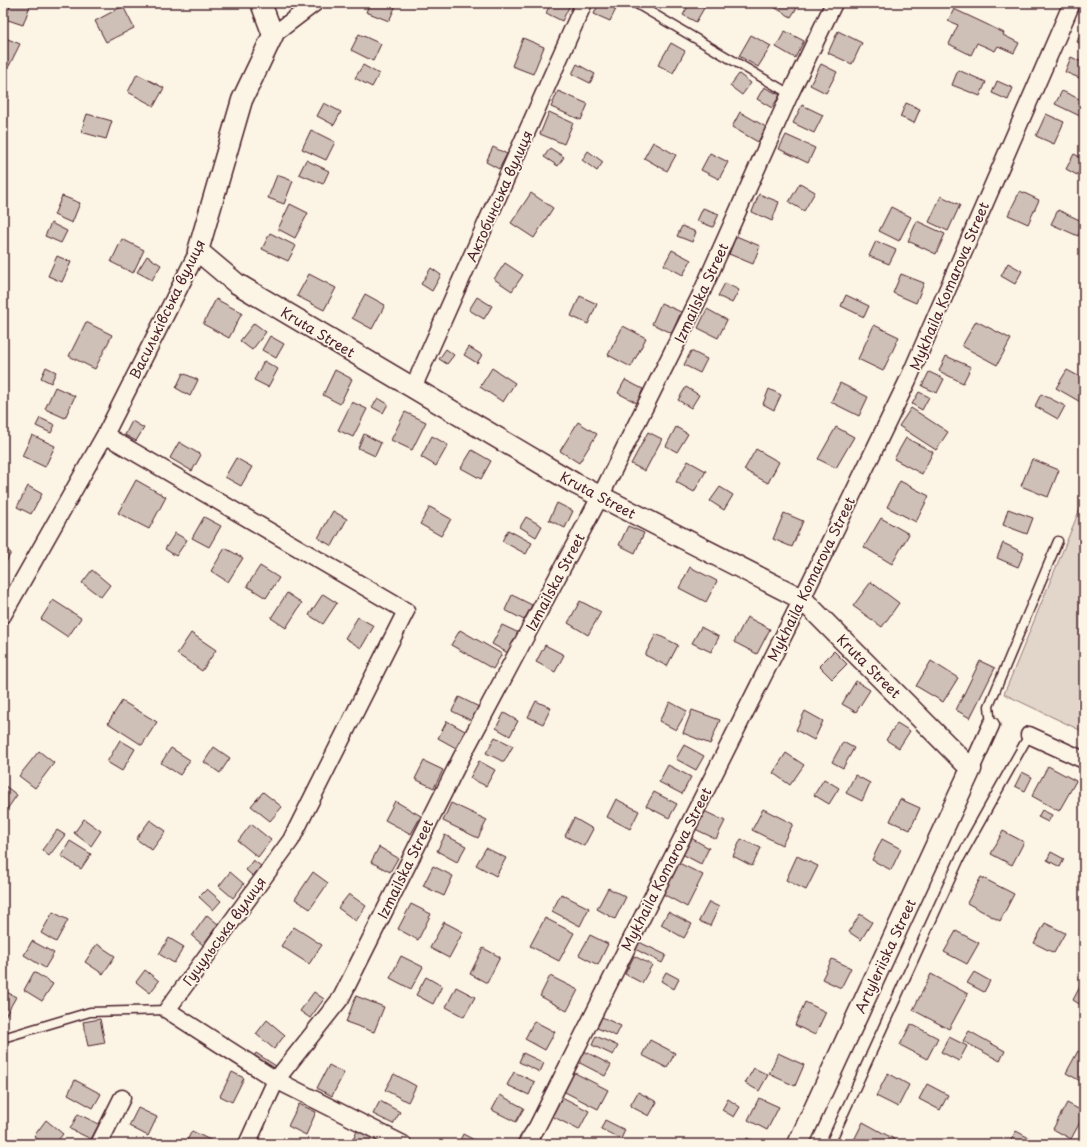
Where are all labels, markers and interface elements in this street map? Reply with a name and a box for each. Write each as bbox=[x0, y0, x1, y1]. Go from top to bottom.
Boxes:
street label: Актобинська вулиця bbox=[461, 127, 537, 265]
street label: Mykhaila Komarova Street bbox=[904, 198, 994, 373]
street label: Васильківська вулиця bbox=[124, 236, 210, 382]
street label: Izmailska Street bbox=[669, 240, 733, 346]
street label: Kruta Street bbox=[277, 302, 359, 363]
street label: Kruta Street bbox=[556, 466, 640, 524]
street label: Mykhaila Komarova Street bbox=[762, 493, 860, 665]
street label: Izmailska Street bbox=[520, 529, 590, 635]
street label: Kruta Street bbox=[832, 629, 906, 703]
street label: Mykhaila Komarova Street bbox=[616, 783, 717, 954]
street label: Izmailska Street bbox=[372, 816, 438, 922]
street label: Гуцульська вулиця bbox=[177, 872, 271, 990]
street label: Artyleriiska Street bbox=[849, 895, 921, 1017]

